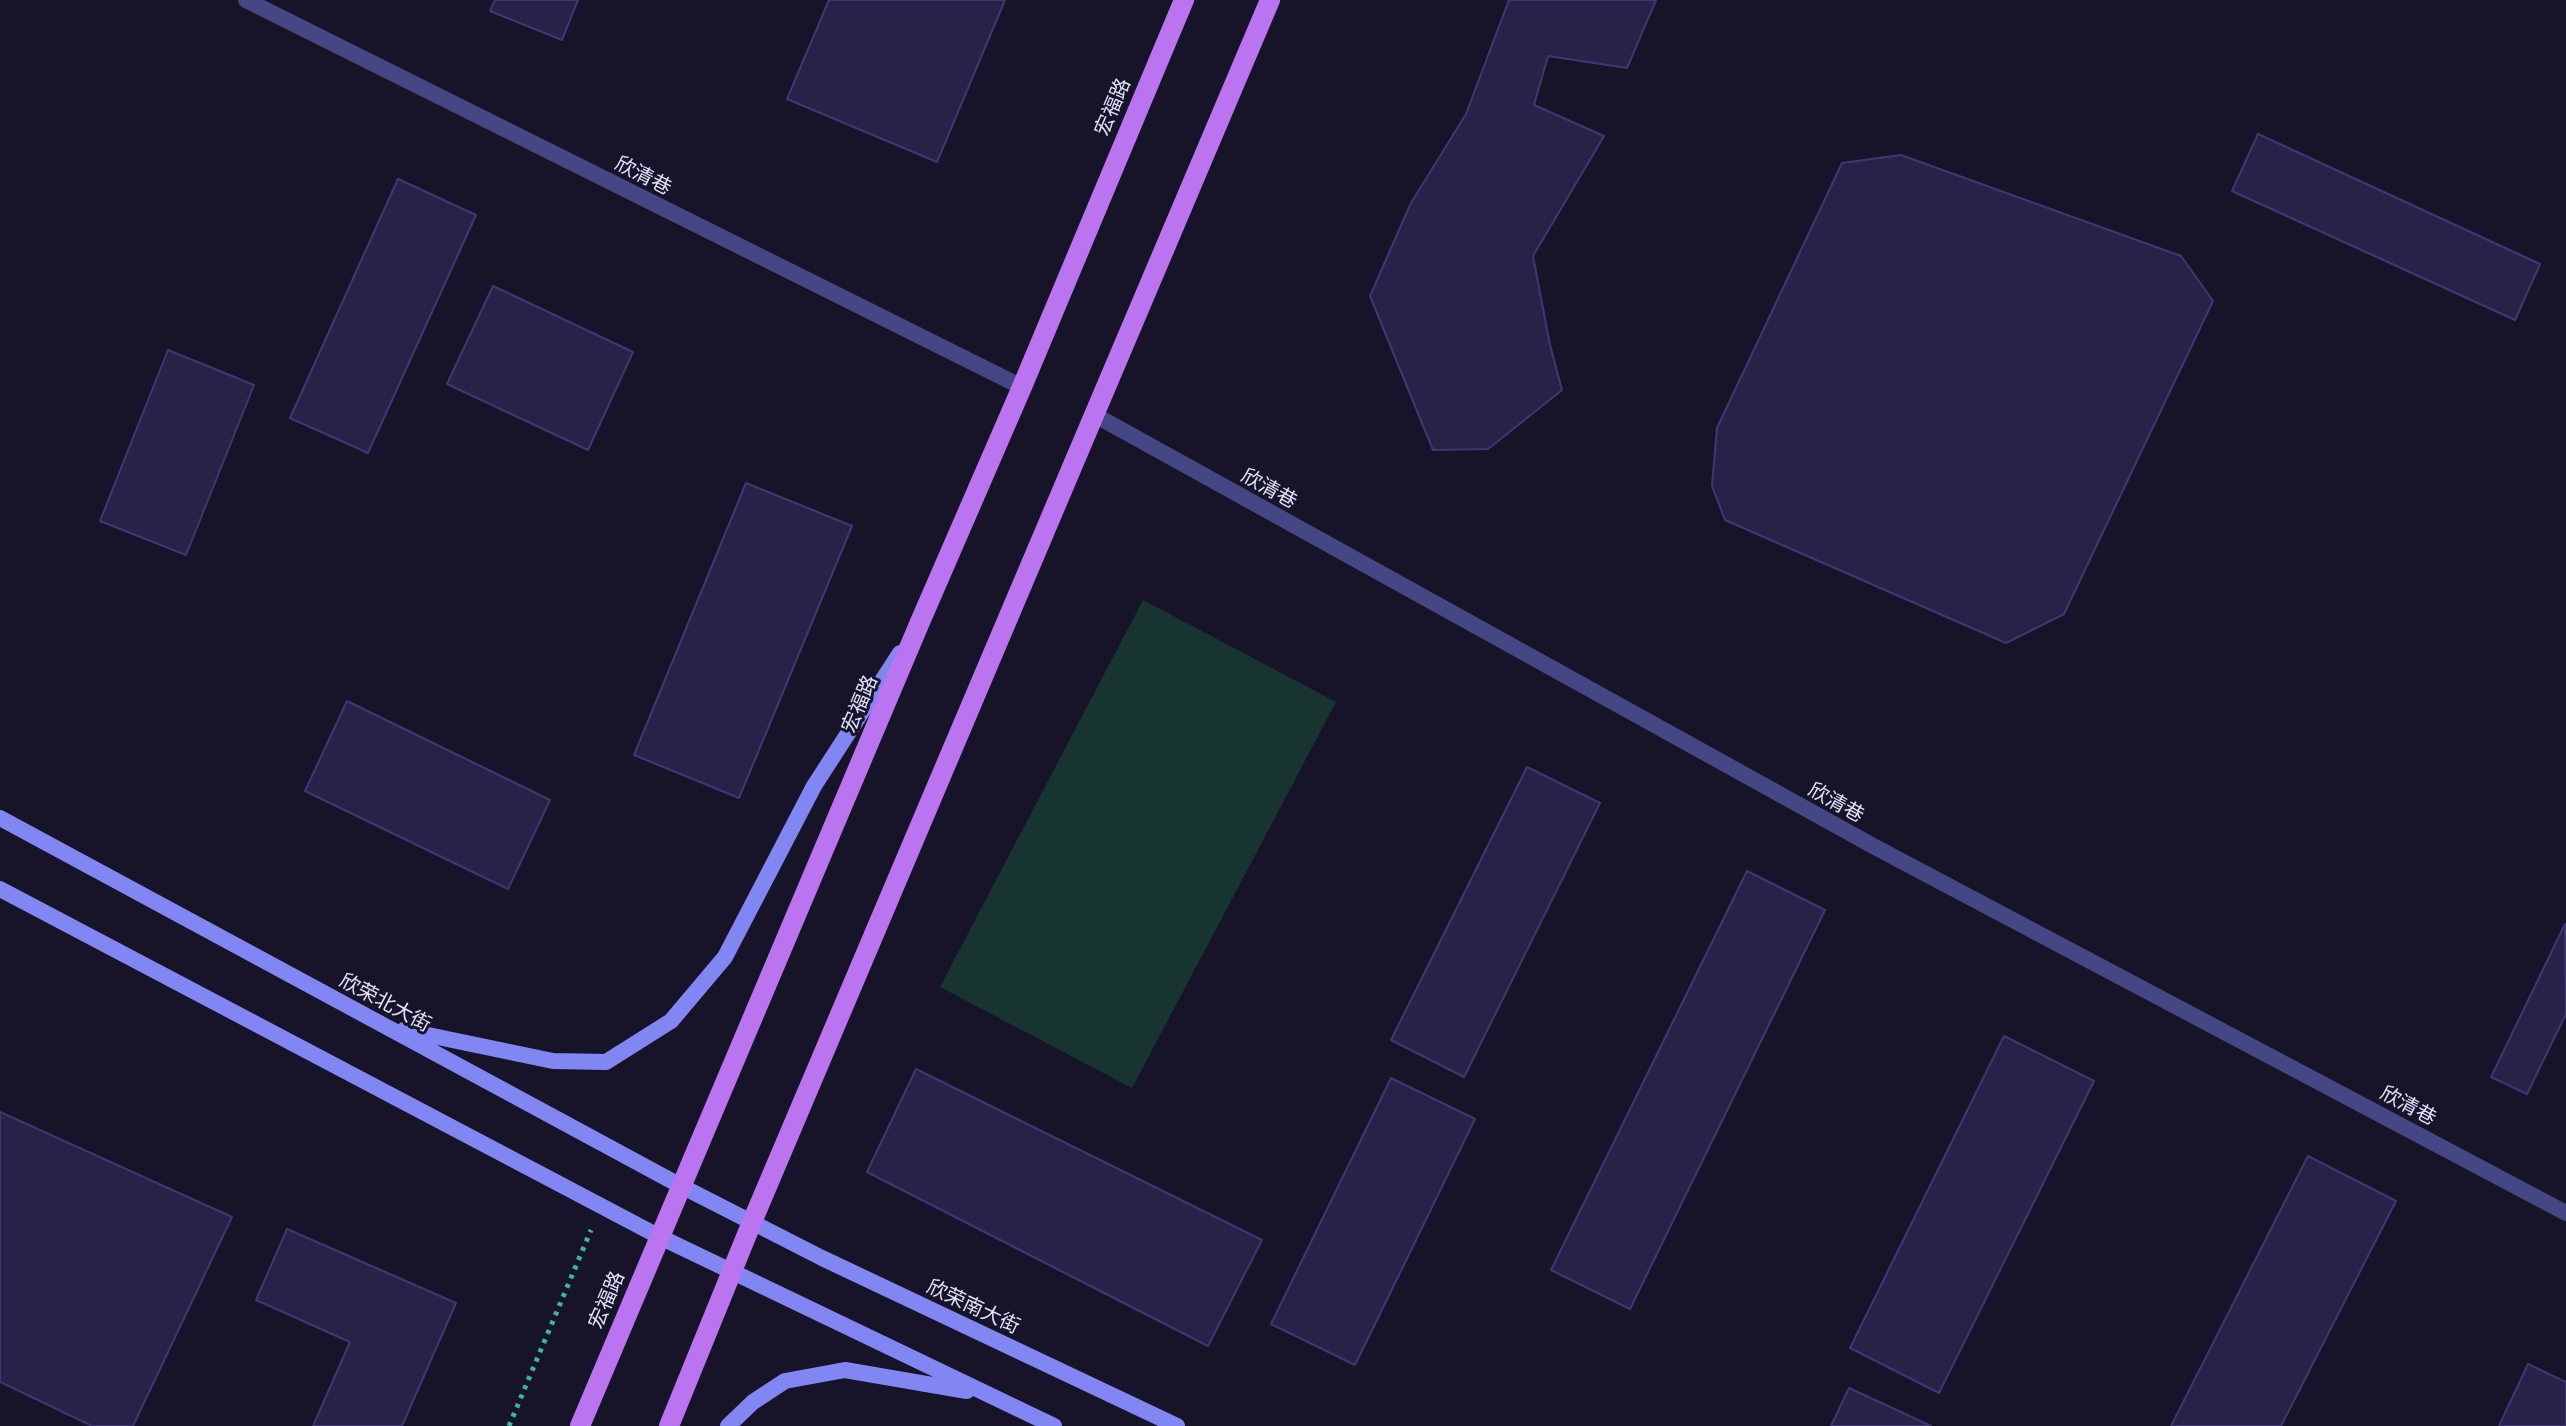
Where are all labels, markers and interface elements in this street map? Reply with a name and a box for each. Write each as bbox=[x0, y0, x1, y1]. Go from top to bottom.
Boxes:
street label: 宏福路 bbox=[1090, 75, 1136, 139]
street label: 欣清巷 bbox=[611, 152, 675, 200]
street label: 欣清巷 bbox=[1237, 464, 1301, 514]
street label: 宏福路 bbox=[837, 672, 883, 736]
street label: 欣清巷 bbox=[1804, 778, 1868, 828]
street label: 欣荣北大街 bbox=[335, 969, 435, 1037]
street label: 欣清巷 bbox=[2376, 1081, 2440, 1131]
street label: 宏福路 bbox=[584, 1268, 630, 1332]
street label: 欣荣南大街 bbox=[923, 1275, 1023, 1339]

